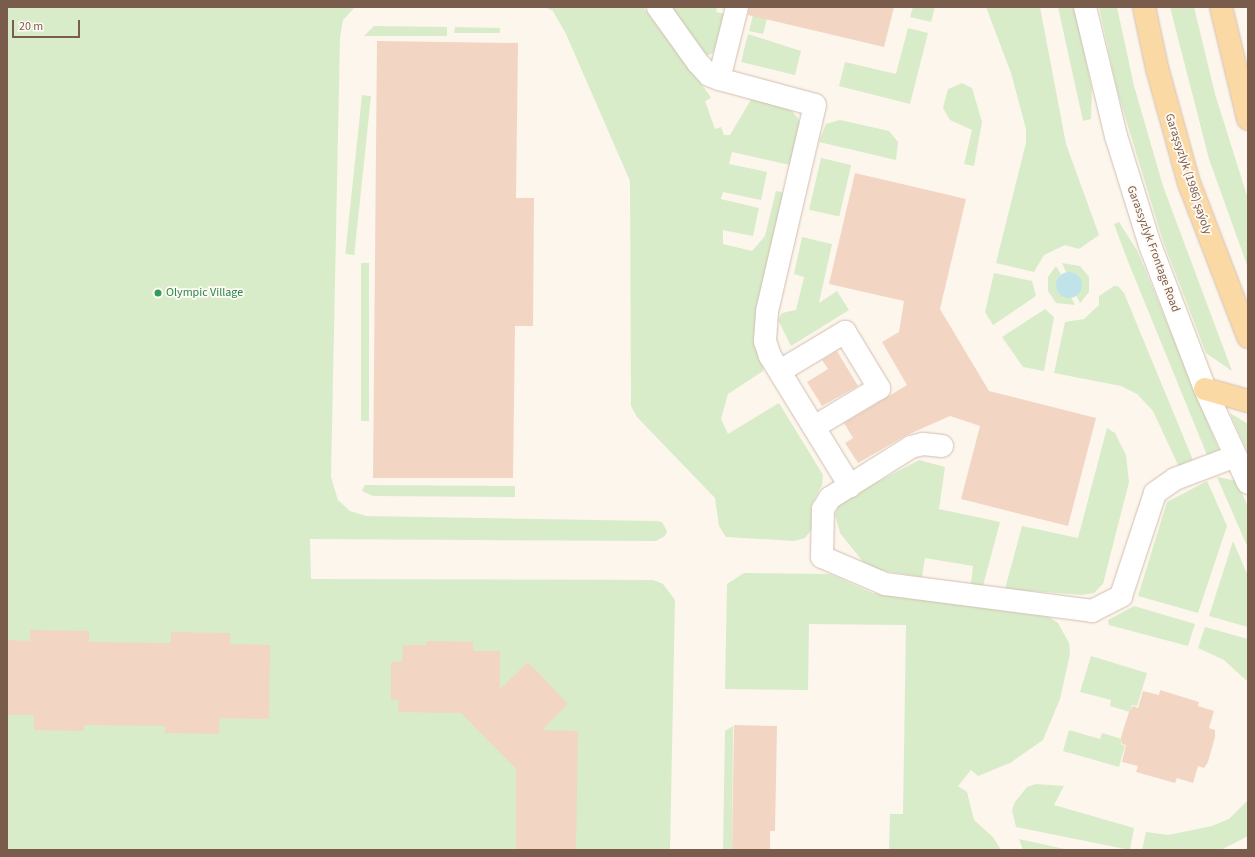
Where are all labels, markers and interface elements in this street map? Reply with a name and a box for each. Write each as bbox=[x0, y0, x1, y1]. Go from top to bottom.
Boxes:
scale bar bbox=[14, 12, 82, 38]
text: 20 m bbox=[19, 18, 43, 35]
street label: Garaşsyzlyk (1986) şaýoly bbox=[1162, 112, 1214, 236]
street label: Garassyzlyk Frontage Road bbox=[1123, 184, 1183, 314]
place label: Olympic Village bbox=[166, 286, 243, 300]
marker: Olympic Village bbox=[153, 288, 163, 298]

